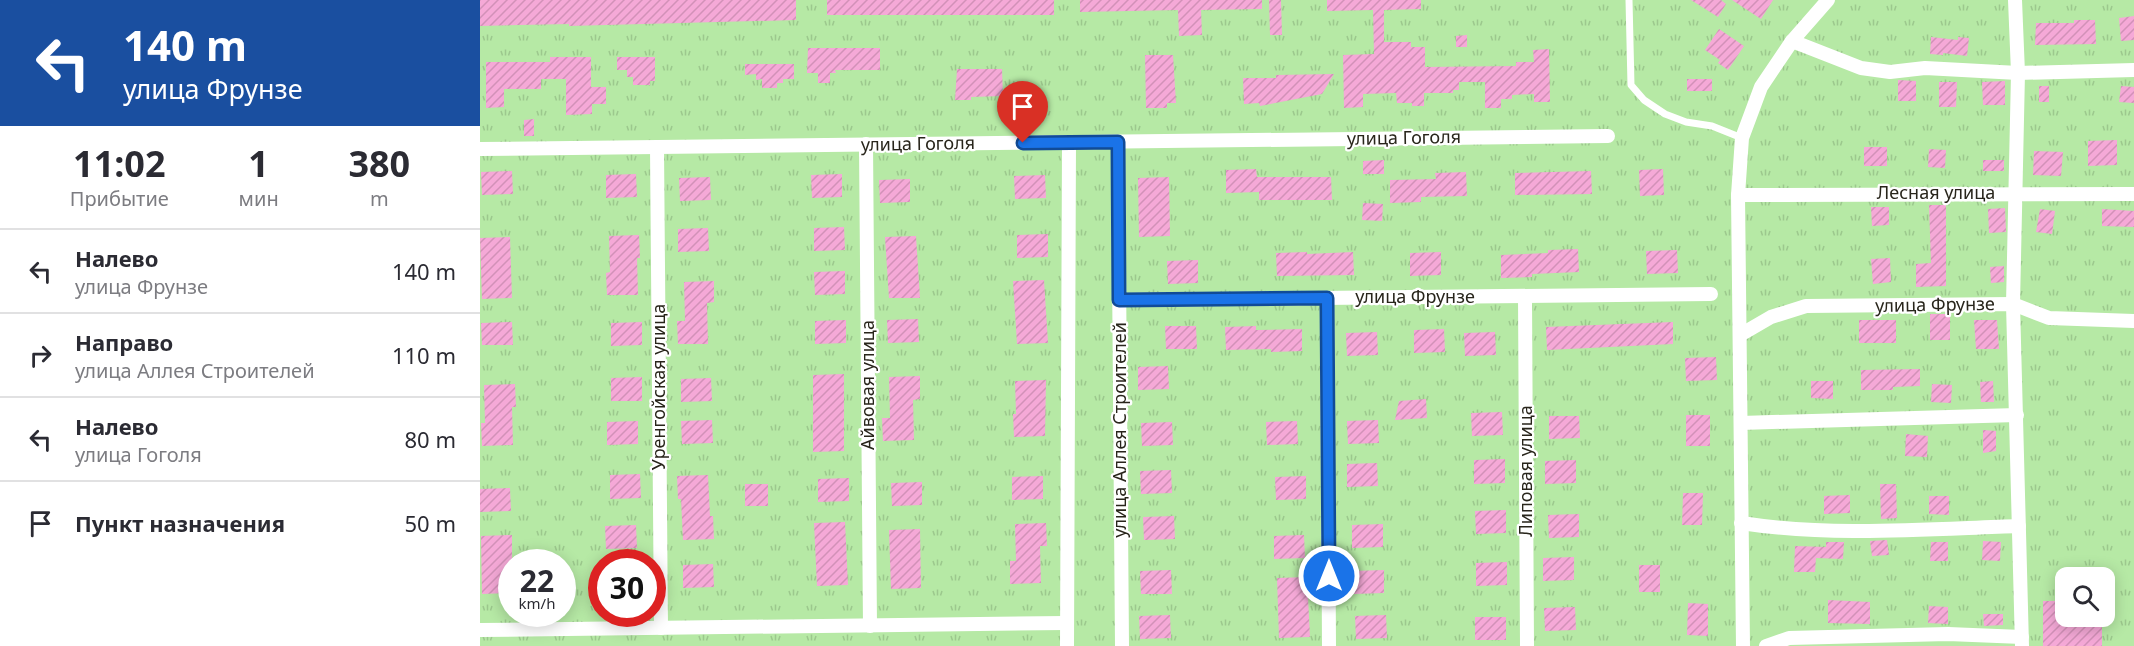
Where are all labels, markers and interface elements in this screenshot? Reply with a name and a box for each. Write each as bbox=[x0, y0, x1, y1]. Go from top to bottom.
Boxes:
text: 140 m bbox=[123, 16, 247, 73]
icon: left bbox=[24, 24, 102, 102]
text: улица Фрунзе bbox=[123, 70, 303, 107]
pin bbox=[997, 81, 1048, 143]
icon: arrive bbox=[1006, 90, 1039, 123]
street label: улица Гоголя bbox=[1347, 124, 1461, 150]
street label: улица Гоголя bbox=[861, 130, 975, 156]
text: 11:02 bbox=[73, 139, 166, 188]
text: 1 bbox=[248, 139, 269, 188]
text: 380 bbox=[348, 139, 410, 188]
street label: Лесная улица bbox=[1877, 180, 1995, 204]
text: Прибытие bbox=[70, 185, 169, 212]
text: мин bbox=[239, 185, 279, 212]
text: m bbox=[370, 185, 389, 212]
text: Налево bbox=[75, 243, 158, 273]
icon: left bbox=[24, 255, 57, 288]
text: 140 m bbox=[392, 256, 456, 286]
text: улица Фрунзе bbox=[75, 273, 208, 300]
street label: улица Фрунзе bbox=[1355, 284, 1475, 308]
street label: улица Фрунзе bbox=[1875, 291, 1995, 317]
street label: Уренгойская улица bbox=[646, 304, 670, 470]
street label: Айвовая улица bbox=[855, 320, 879, 450]
street label: улица Аллея Строителей bbox=[1107, 322, 1131, 538]
text: Направо bbox=[75, 327, 173, 357]
icon: right bbox=[24, 339, 57, 372]
text: 110 m bbox=[392, 340, 456, 370]
text: улица Аллея Строителей bbox=[75, 357, 315, 384]
street label: Липовая улица bbox=[1513, 405, 1537, 537]
text: Налево bbox=[75, 411, 158, 441]
icon: left bbox=[24, 423, 57, 456]
text: 80 m bbox=[405, 424, 456, 454]
text: улица Гоголя bbox=[75, 441, 202, 468]
icon: arrive bbox=[24, 507, 57, 540]
text: Пункт назначения bbox=[75, 508, 285, 538]
text: 50 m bbox=[405, 508, 456, 538]
position arrow bbox=[1297, 544, 1361, 608]
speed limit sign: 30 bbox=[588, 549, 666, 627]
text: 22 bbox=[520, 560, 554, 601]
map controls bbox=[2055, 567, 2115, 627]
button: search bbox=[2055, 567, 2115, 627]
text: km/h bbox=[519, 593, 555, 613]

